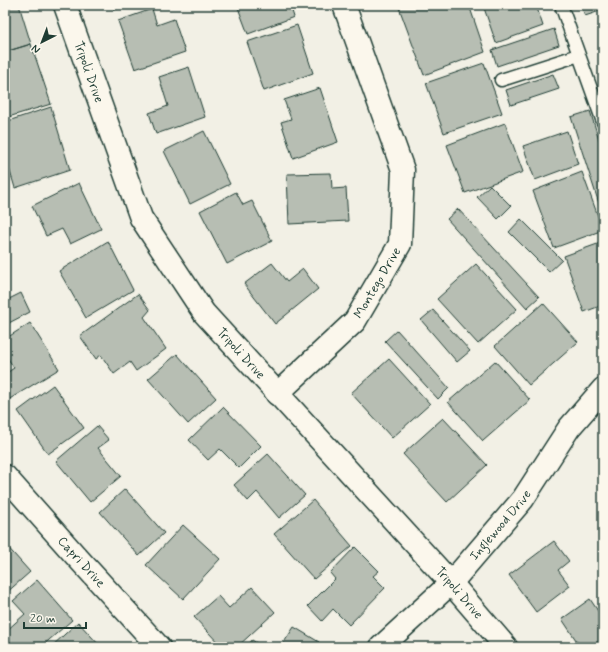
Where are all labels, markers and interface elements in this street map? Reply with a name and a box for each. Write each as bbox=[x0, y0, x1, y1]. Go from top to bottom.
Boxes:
north arrow bbox=[22, 22, 62, 62]
street label: Tripoli Drive bbox=[70, 39, 108, 105]
text: N bbox=[29, 41, 43, 56]
street label: Montego Drive bbox=[350, 244, 405, 322]
street label: Tripoli Drive bbox=[213, 324, 269, 383]
street label: Inglewood Drive bbox=[466, 487, 535, 564]
street label: Capri Drive bbox=[54, 533, 109, 591]
street label: Tripoli Drive bbox=[432, 563, 487, 623]
scale bar bbox=[24, 604, 86, 630]
text: 20 m bbox=[30, 611, 56, 627]

